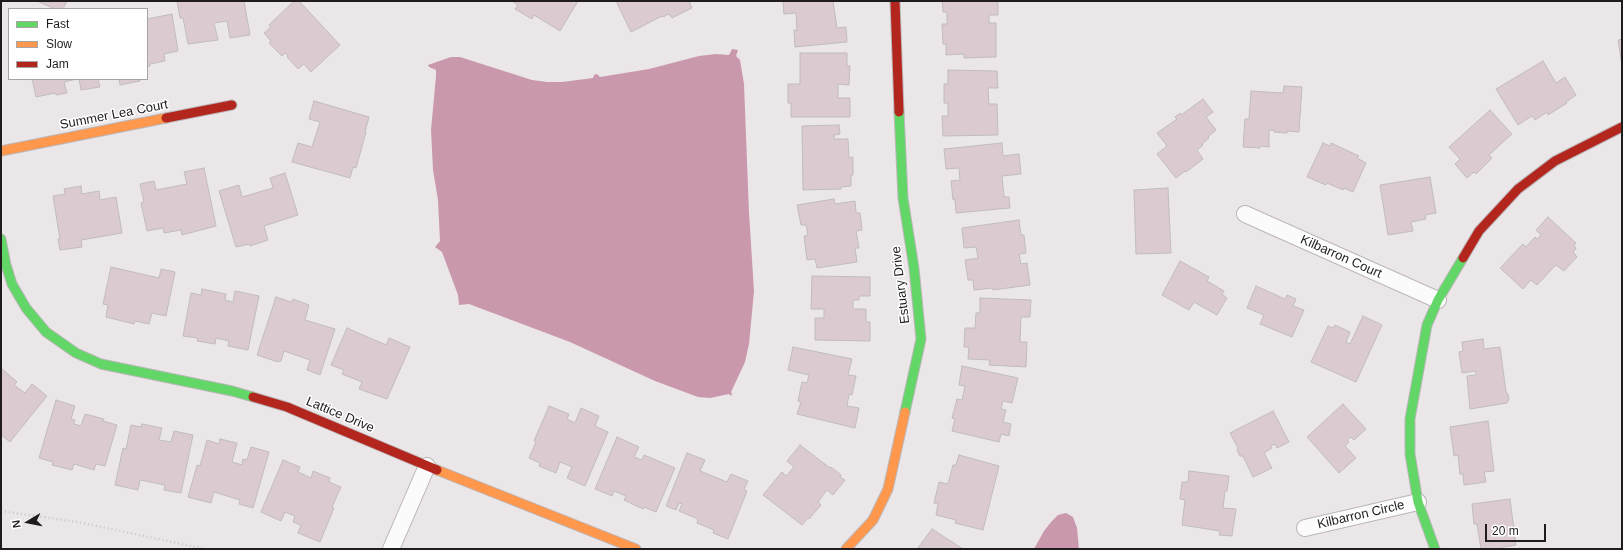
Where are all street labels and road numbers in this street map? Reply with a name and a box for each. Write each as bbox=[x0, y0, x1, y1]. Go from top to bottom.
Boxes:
street label: Summer Lea Court bbox=[59, 97, 169, 133]
street label: Kilbarron Court bbox=[1298, 232, 1384, 282]
street label: Estuary Drive bbox=[889, 245, 913, 325]
street label: Lattice Drive bbox=[304, 394, 376, 436]
street label: Kilbarron Circle bbox=[1316, 497, 1406, 533]

